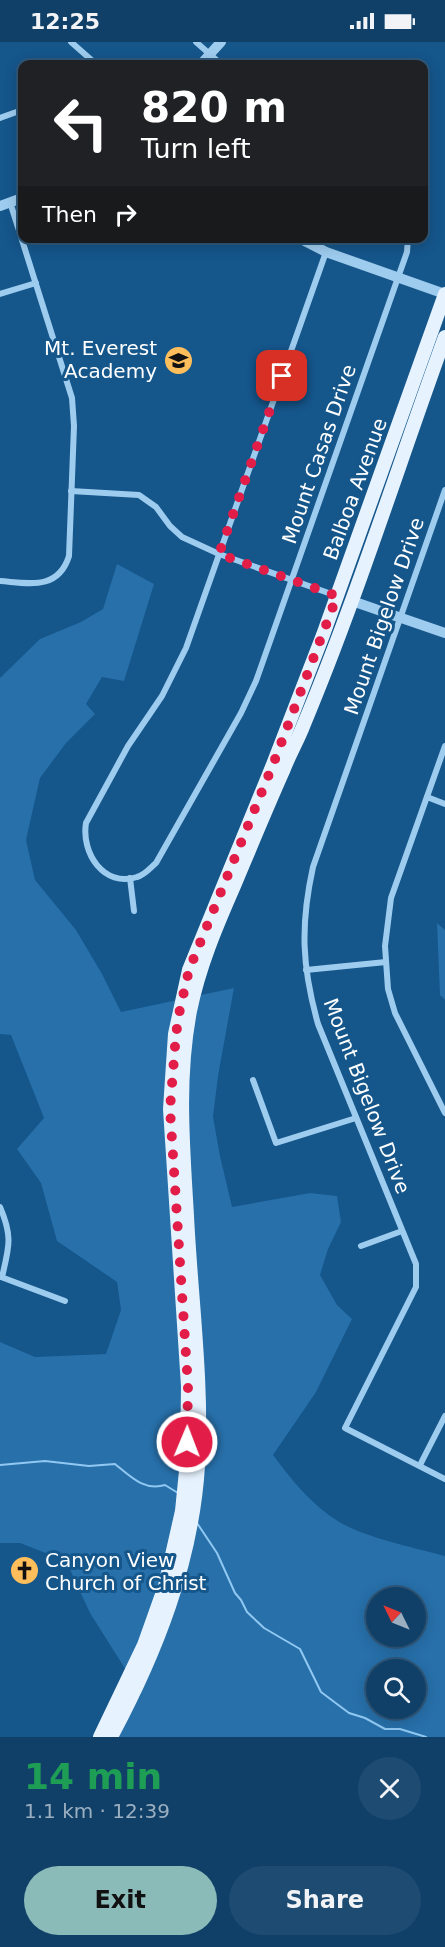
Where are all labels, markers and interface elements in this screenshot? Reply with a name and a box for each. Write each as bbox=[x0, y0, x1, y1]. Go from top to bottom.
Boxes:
text: 12:25 bbox=[30, 9, 100, 34]
text: 820 m bbox=[141, 83, 287, 132]
icon: left bbox=[42, 84, 120, 162]
text: Turn left bbox=[141, 133, 251, 164]
icon: right bbox=[109, 198, 142, 231]
text: Then bbox=[42, 202, 97, 227]
place label: Mt. Everest Academy bbox=[44, 336, 157, 383]
school or university icon: Mt. Everest Academy bbox=[162, 344, 194, 376]
pin bbox=[256, 350, 307, 401]
icon: arrive bbox=[265, 359, 298, 392]
street label: Mount Casas Drive bbox=[277, 361, 361, 547]
street label: Balboa Avenue bbox=[318, 415, 392, 563]
street label: Mount Bigelow Drive bbox=[339, 514, 429, 718]
street label: Mount Bigelow Drive bbox=[319, 995, 415, 1197]
position arrow bbox=[155, 1410, 219, 1474]
place label: Canyon View Church of Christ bbox=[45, 1548, 207, 1595]
church icon: Canyon View Church of Christ bbox=[8, 1555, 40, 1587]
north arrow bbox=[366, 1587, 426, 1647]
map controls bbox=[366, 1587, 426, 1719]
button: search bbox=[366, 1659, 426, 1719]
text: 14 min bbox=[24, 1756, 162, 1797]
button: close bbox=[358, 1757, 421, 1820]
text: 1.1 km · 12:39 bbox=[24, 1799, 170, 1823]
button: Exit bbox=[24, 1866, 217, 1935]
button: Share bbox=[229, 1866, 421, 1935]

